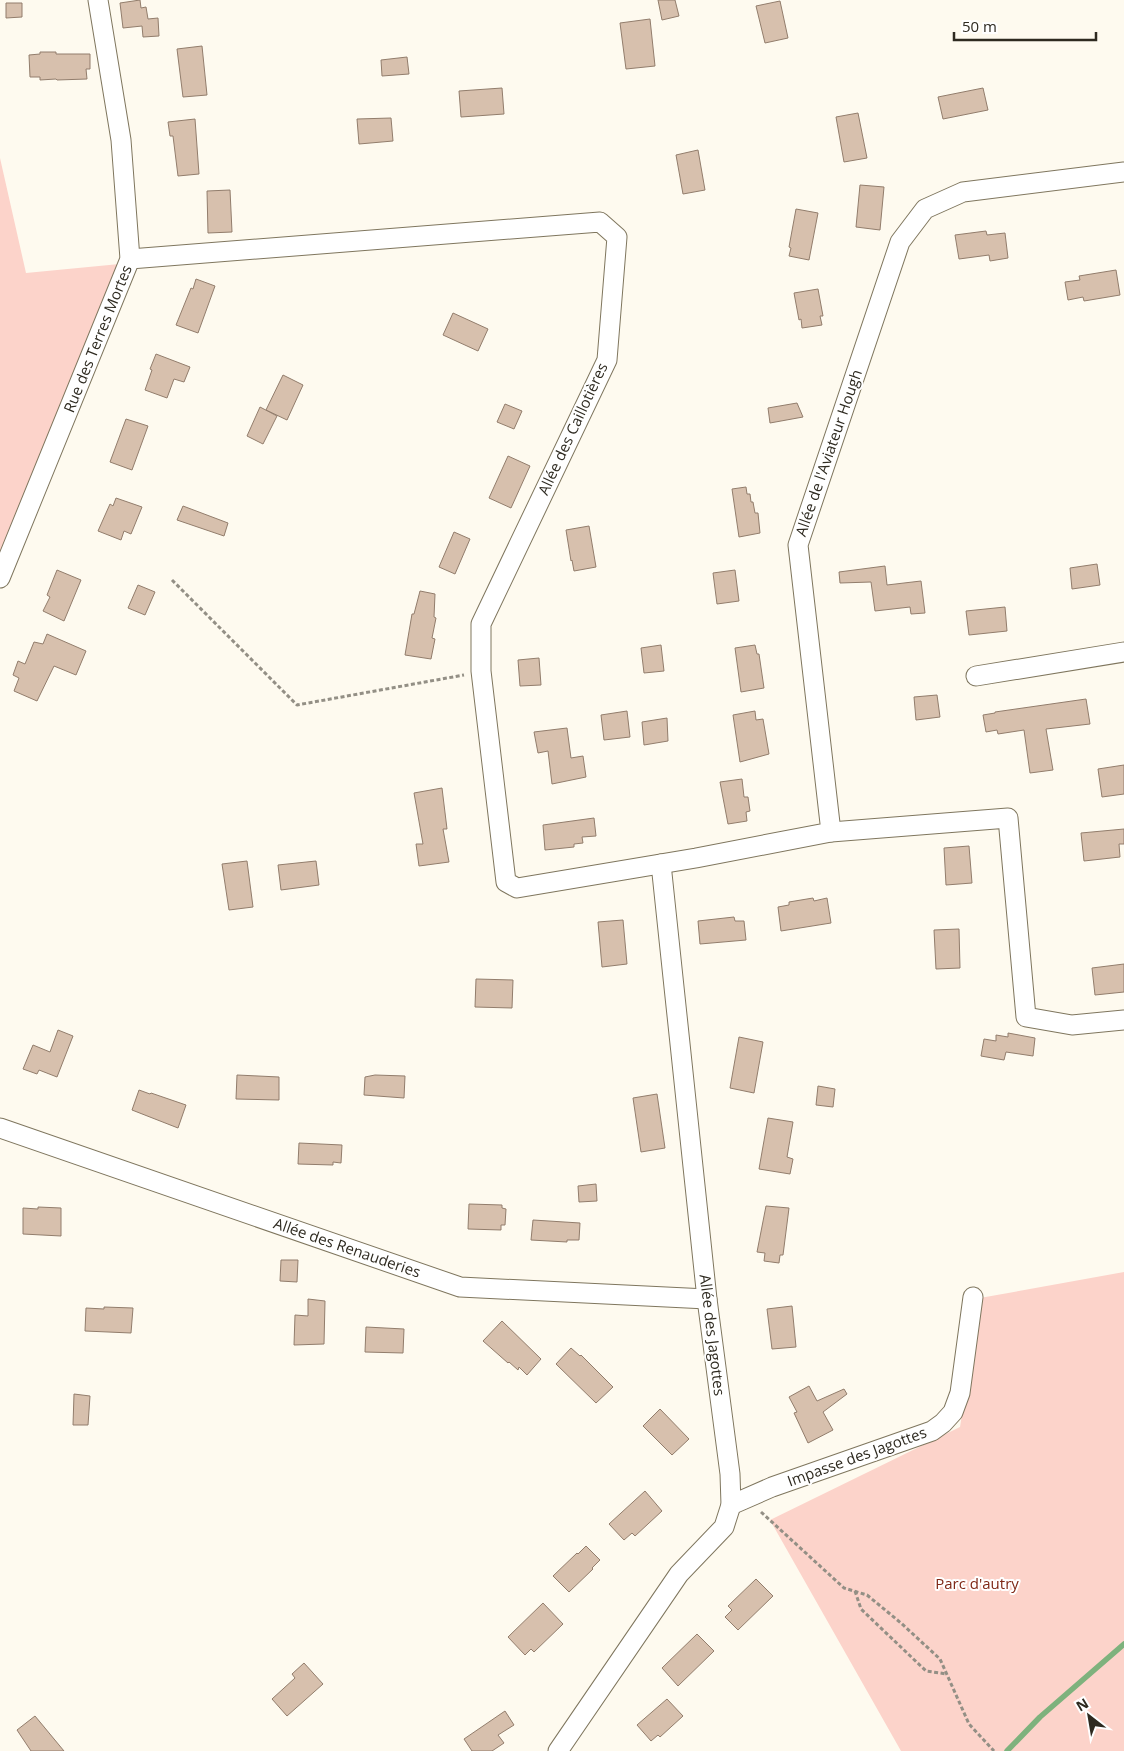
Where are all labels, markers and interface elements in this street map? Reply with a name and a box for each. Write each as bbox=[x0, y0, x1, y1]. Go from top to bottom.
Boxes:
scale bar bbox=[954, 10, 1096, 42]
text: 50 m bbox=[962, 16, 997, 36]
street label: Rue des Terres Mortes bbox=[58, 262, 136, 415]
street label: Allée des Caillotières bbox=[533, 359, 612, 498]
street label: Allée de l'Aviateur Hough bbox=[790, 367, 866, 539]
street label: Allée des Renauderies bbox=[271, 1213, 423, 1282]
street label: Allée des Jagottes bbox=[696, 1273, 730, 1397]
street label: Impasse des Jagottes bbox=[784, 1422, 929, 1491]
park label: Parc d'autry bbox=[935, 1573, 1019, 1593]
north arrow bbox=[1064, 1691, 1114, 1741]
text: N bbox=[1072, 1693, 1092, 1716]

